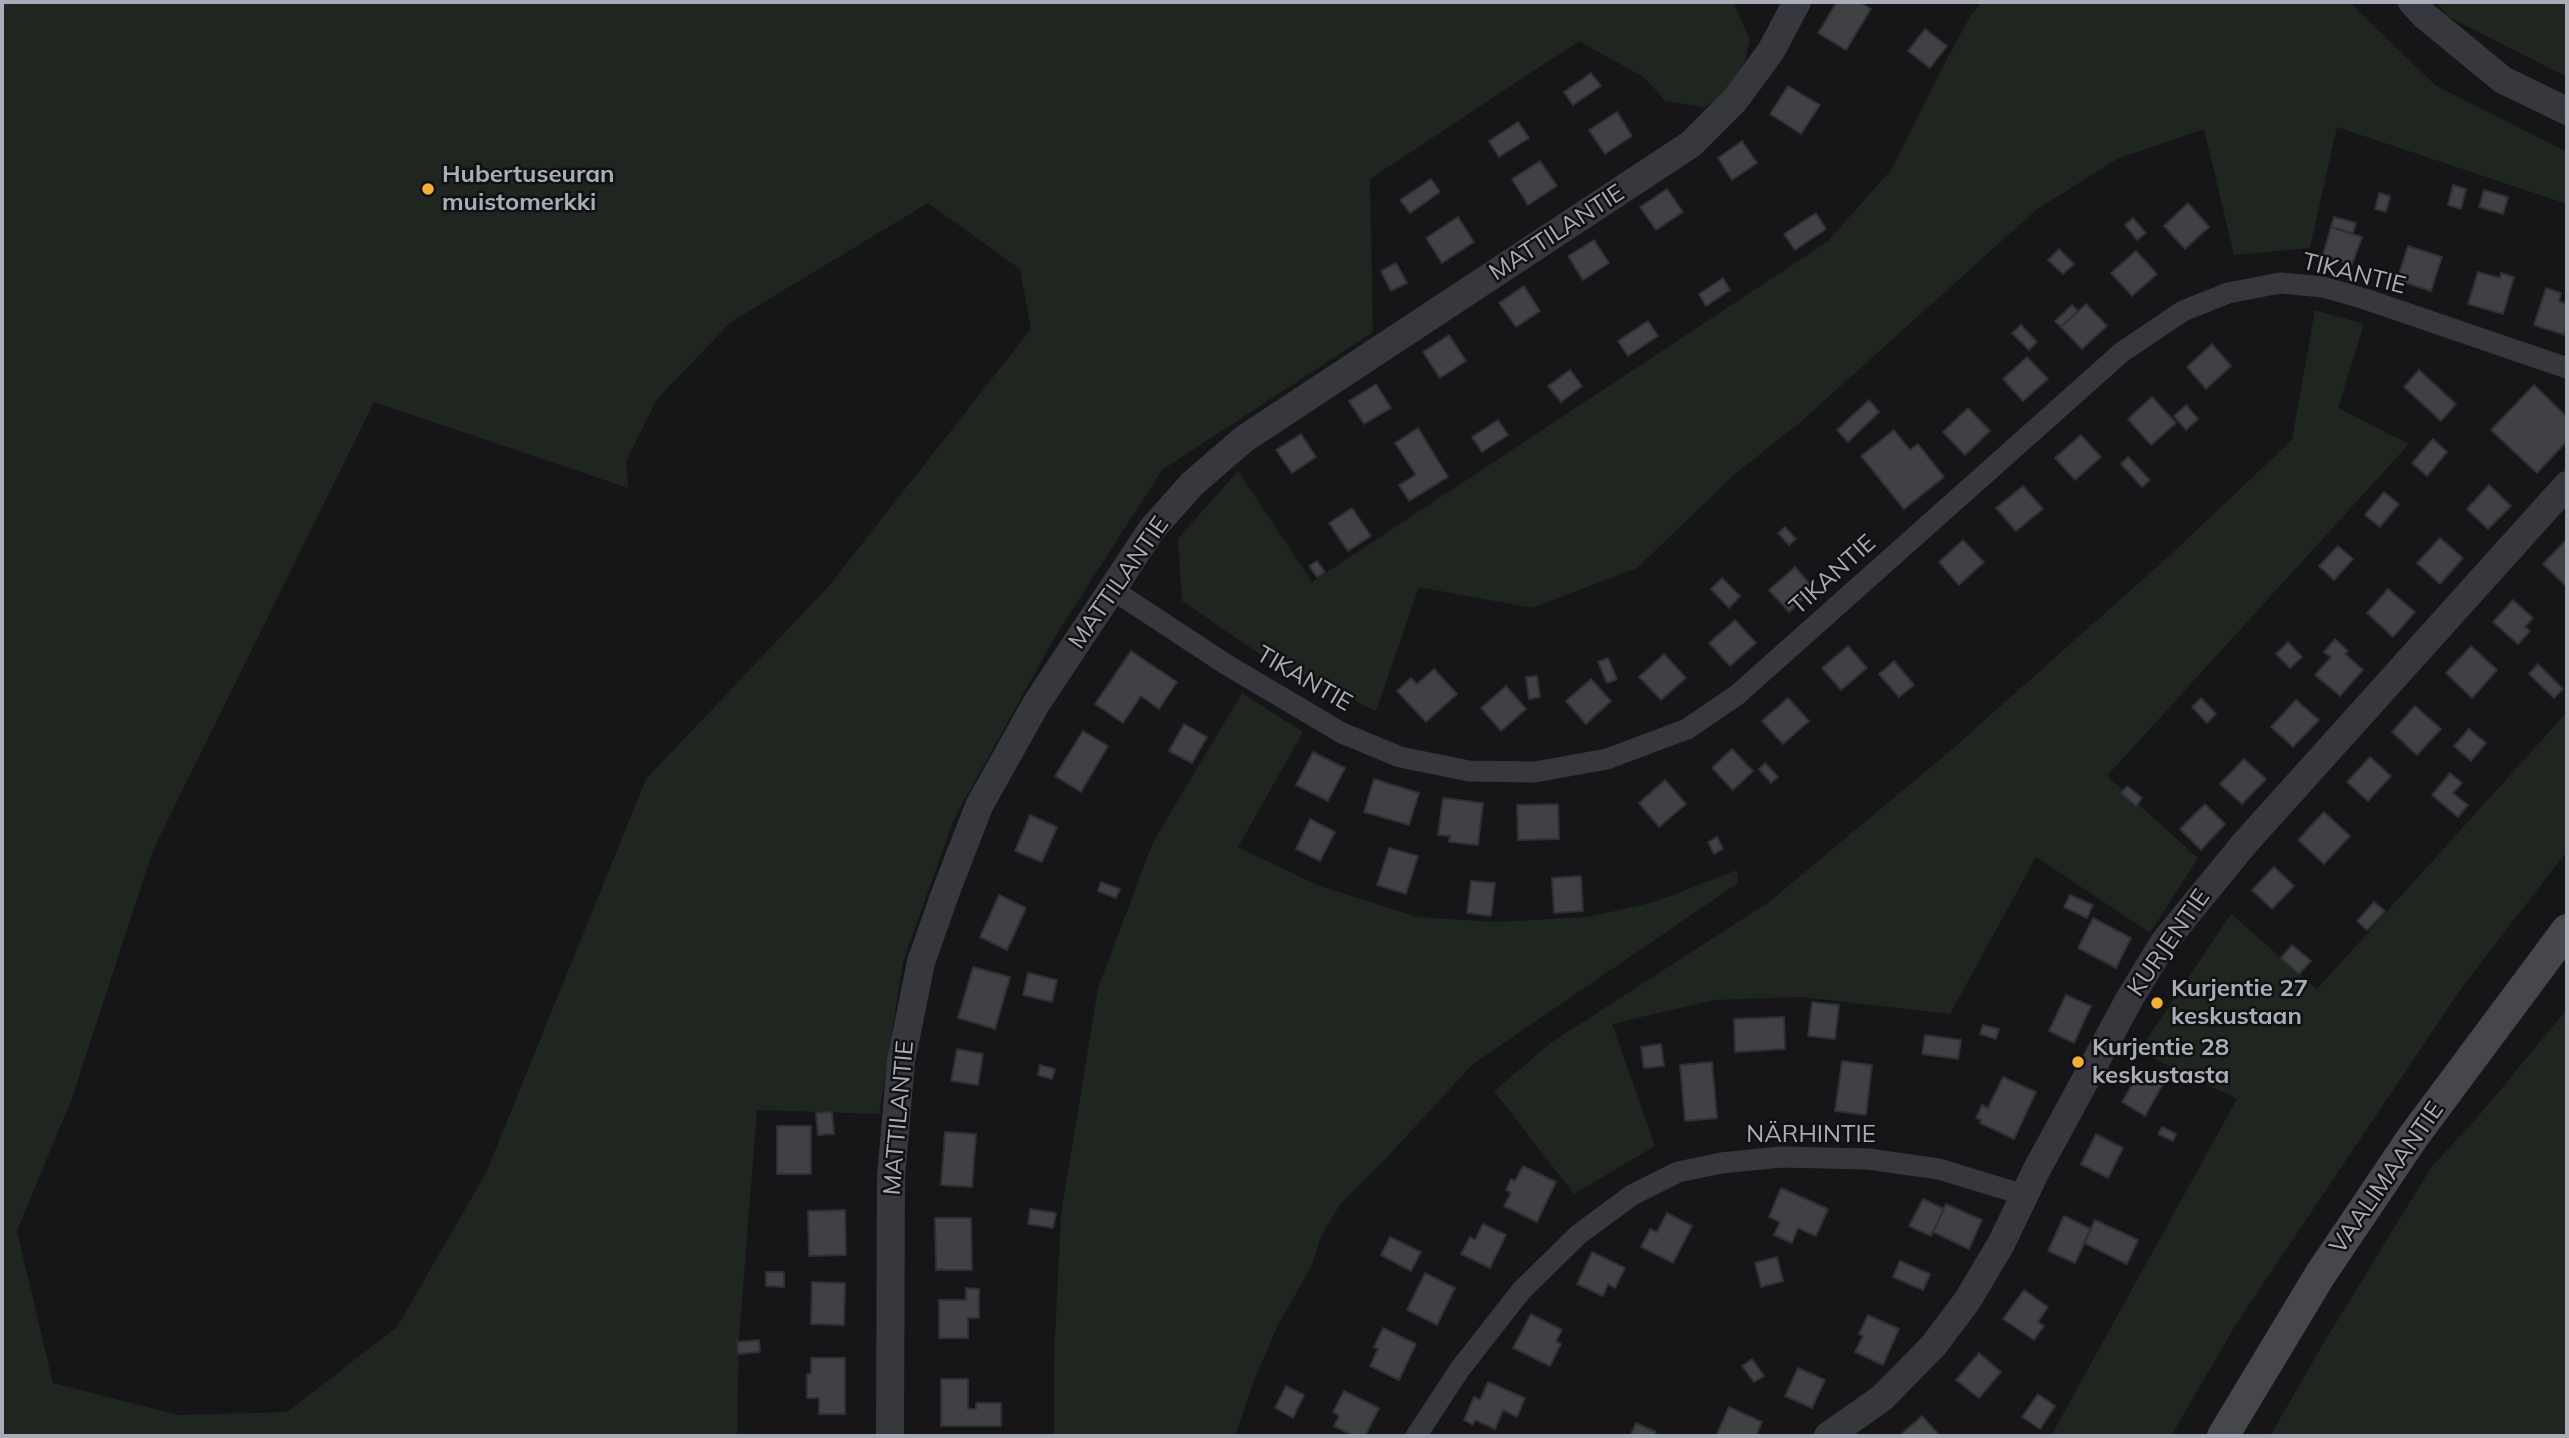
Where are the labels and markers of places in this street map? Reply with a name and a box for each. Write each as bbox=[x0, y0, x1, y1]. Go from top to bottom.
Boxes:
place label: Hubertuseuran muistomerkki bbox=[442, 161, 615, 217]
marker: Hubertuseuran muistomerkki bbox=[420, 181, 436, 197]
place label: Kurjentie 27 keskustaan bbox=[2171, 975, 2308, 1031]
marker: Kurjentie 27 keskustaan bbox=[2149, 995, 2165, 1011]
place label: Kurjentie 28 keskustasta bbox=[2092, 1034, 2229, 1090]
marker: Kurjentie 28 keskustasta bbox=[2070, 1054, 2086, 1070]

